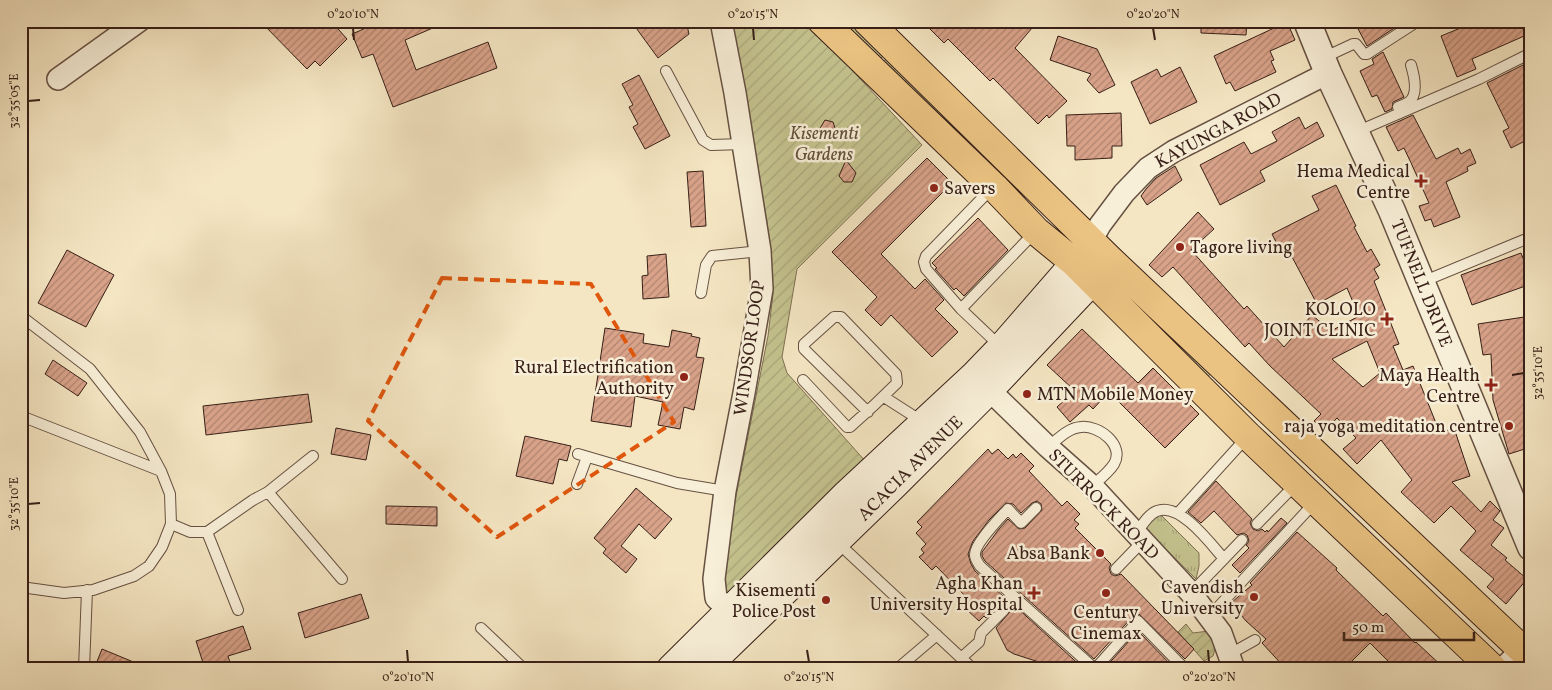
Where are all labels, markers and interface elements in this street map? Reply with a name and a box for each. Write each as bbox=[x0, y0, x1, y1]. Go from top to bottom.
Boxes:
text: 0°20'10"N bbox=[327, 7, 379, 23]
text: 0°20'15"N bbox=[728, 7, 778, 23]
text: 0°20'20"N bbox=[1126, 7, 1180, 23]
text: 32°35'05"E bbox=[7, 73, 23, 129]
street label: KAYUNGA ROAD bbox=[1151, 87, 1286, 175]
park label: Kisementi Gardens bbox=[790, 122, 859, 168]
place label: Hema Medical Centre bbox=[1297, 160, 1410, 206]
marker: Hema Medical Centre bbox=[1414, 174, 1428, 188]
place label: Savers bbox=[944, 177, 995, 202]
marker: Savers bbox=[928, 182, 940, 194]
street label: TUFNELL DRIVE bbox=[1384, 216, 1458, 351]
place label: Tagore living bbox=[1190, 236, 1293, 261]
marker: Tagore living bbox=[1174, 241, 1186, 253]
street label: WINDSOR LOOP bbox=[729, 279, 772, 418]
place label: KOLOLO JOINT CLINIC bbox=[1264, 298, 1376, 344]
marker: KOLOLO JOINT CLINIC bbox=[1380, 312, 1394, 326]
text: 32°35'10"E bbox=[1531, 346, 1547, 400]
place label: Rural Electrification Authority bbox=[514, 356, 674, 402]
place label: Maya Health Centre bbox=[1379, 364, 1480, 410]
marker: Rural Electrification Authority bbox=[678, 371, 690, 383]
marker: Maya Health Centre bbox=[1484, 378, 1498, 392]
place label: MTN Mobile Money bbox=[1037, 383, 1194, 408]
marker: MTN Mobile Money bbox=[1021, 388, 1033, 400]
street label: ACACIA AVENUE bbox=[853, 411, 969, 527]
place label: raja yoga meditation centre bbox=[1284, 415, 1499, 440]
marker: raja yoga meditation centre bbox=[1503, 420, 1515, 432]
street label: STURROCK ROAD bbox=[1042, 444, 1164, 566]
text: 32°35'10"E bbox=[7, 477, 23, 531]
place label: Absa Bank bbox=[1006, 542, 1090, 567]
marker: Absa Bank bbox=[1094, 547, 1106, 559]
place label: Agha Khan University Hospital bbox=[870, 572, 1023, 618]
place label: Cavendish University bbox=[1161, 576, 1244, 622]
place label: Kisementi Police Post bbox=[732, 579, 816, 625]
marker: Agha Khan University Hospital bbox=[1027, 586, 1041, 600]
marker: Century Cinemax bbox=[1100, 587, 1112, 599]
marker: Cavendish University bbox=[1248, 591, 1260, 603]
marker: Kisementi Police Post bbox=[820, 594, 832, 606]
place label: Century Cinemax bbox=[1071, 601, 1141, 647]
scale bar bbox=[1344, 610, 1474, 642]
text: 50 m bbox=[1352, 618, 1384, 639]
text: 0°20'10"N bbox=[382, 670, 434, 686]
text: 0°20'15"N bbox=[784, 670, 834, 686]
text: 0°20'20"N bbox=[1182, 670, 1236, 686]

